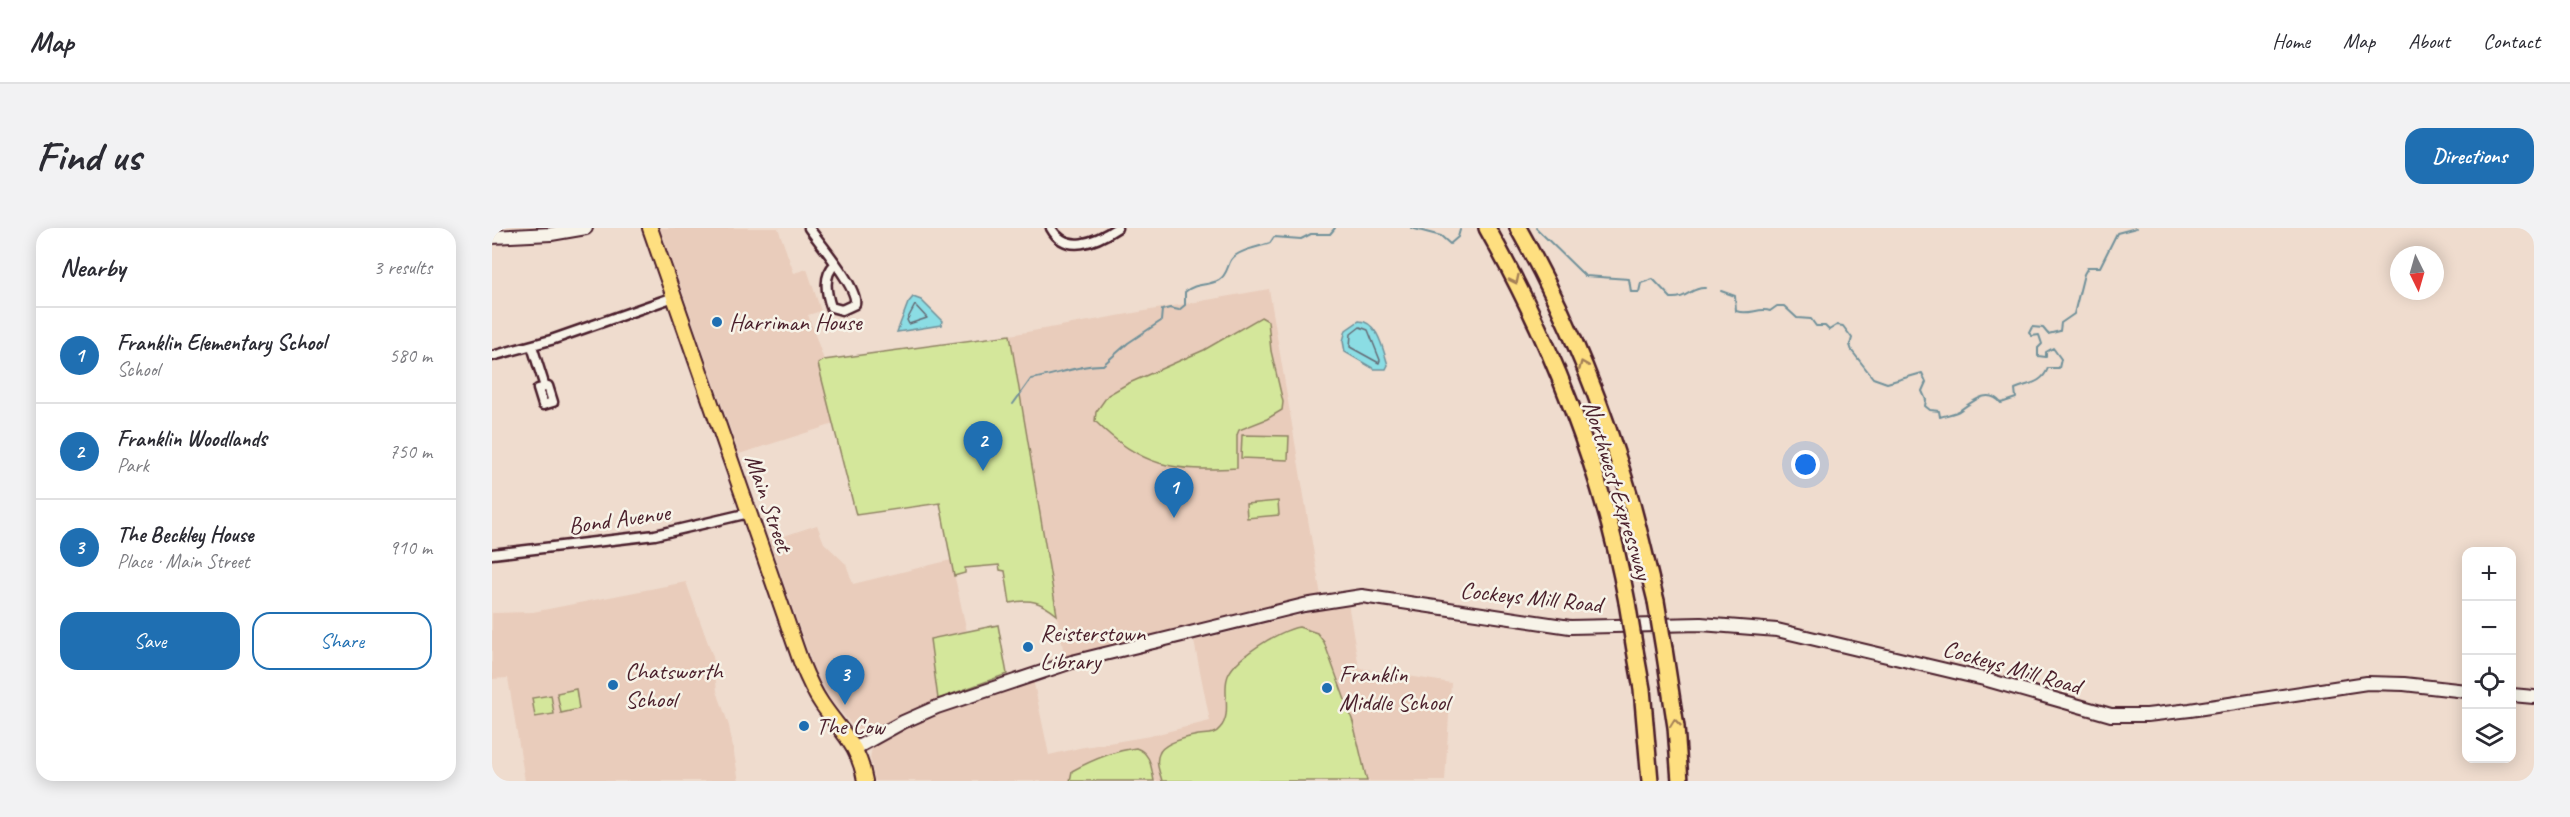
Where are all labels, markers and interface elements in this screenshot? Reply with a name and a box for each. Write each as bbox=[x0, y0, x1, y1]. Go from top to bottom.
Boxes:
text: Map bbox=[30, 24, 73, 59]
text: Home bbox=[2272, 28, 2310, 54]
text: Map bbox=[2343, 28, 2375, 54]
text: About bbox=[2408, 28, 2450, 54]
text: Contact bbox=[2483, 28, 2540, 54]
button: Directions bbox=[2405, 128, 2534, 184]
text: Find us bbox=[36, 130, 141, 183]
north arrow bbox=[2390, 246, 2444, 300]
text: Nearby bbox=[60, 251, 125, 284]
text: 3 results bbox=[373, 255, 432, 280]
one-way arrow bbox=[1507, 273, 1519, 284]
place label: Harriman House bbox=[729, 307, 864, 337]
marker: Harriman House bbox=[710, 315, 724, 329]
text: Franklin Elementary School bbox=[117, 329, 326, 357]
text: 1 bbox=[75, 343, 84, 368]
text: 580 m bbox=[389, 343, 432, 368]
text: School bbox=[117, 357, 160, 382]
one-way arrow bbox=[1578, 360, 1590, 371]
street label: Northwest Expressway bbox=[1577, 397, 1660, 585]
pin: 2 bbox=[964, 422, 1002, 471]
text: Franklin Woodlands bbox=[117, 425, 267, 453]
text: 2 bbox=[75, 439, 84, 464]
text: 750 m bbox=[389, 439, 432, 464]
your location bbox=[1791, 450, 1820, 479]
street label: Main Street bbox=[738, 451, 800, 557]
text: Park bbox=[117, 453, 149, 478]
pin: 1 bbox=[1154, 468, 1194, 518]
street label: Bond Avenue bbox=[566, 497, 674, 541]
text: The Beckley House bbox=[117, 521, 253, 549]
text: 3 bbox=[75, 535, 84, 560]
text: 910 m bbox=[389, 535, 432, 560]
map controls bbox=[2462, 547, 2516, 763]
button: + bbox=[2462, 547, 2516, 601]
text: Place · Main Street bbox=[117, 549, 249, 574]
street label: Cockeys Mill Road bbox=[1459, 575, 1607, 620]
button: − bbox=[2462, 601, 2516, 655]
button: Save bbox=[60, 612, 240, 670]
button: Share bbox=[252, 612, 432, 670]
place label: Reisterstown Library bbox=[1040, 618, 1147, 676]
street label: Cockeys Mill Road bbox=[1940, 633, 2088, 702]
marker: Reisterstown Library bbox=[1021, 640, 1035, 654]
button: locate bbox=[2462, 655, 2516, 709]
place label: Chatsworth School bbox=[625, 656, 725, 714]
pin: 3 bbox=[826, 656, 864, 705]
place label: Franklin Middle School bbox=[1339, 659, 1453, 717]
marker: Chatsworth School bbox=[606, 678, 620, 692]
marker: Franklin Middle School bbox=[1320, 681, 1334, 695]
button: layers bbox=[2462, 709, 2516, 763]
place label: The Cow bbox=[816, 711, 886, 741]
one-way arrow bbox=[1669, 718, 1682, 727]
marker: The Cow bbox=[797, 719, 811, 733]

